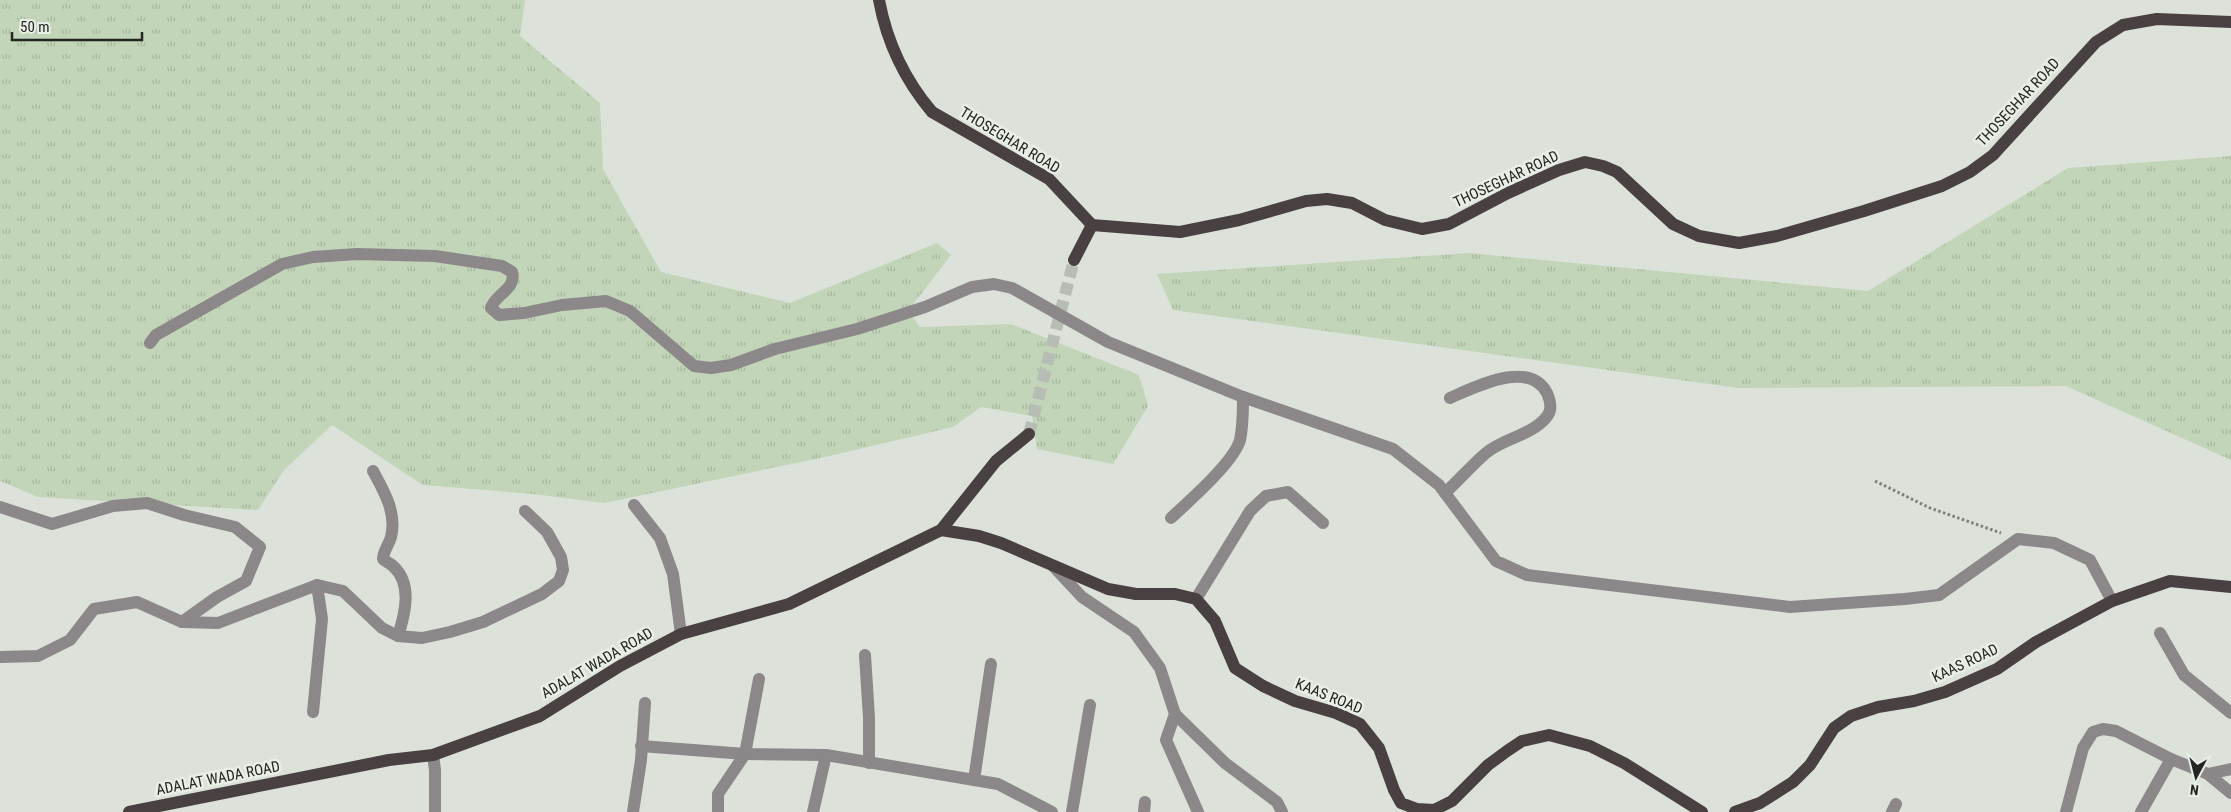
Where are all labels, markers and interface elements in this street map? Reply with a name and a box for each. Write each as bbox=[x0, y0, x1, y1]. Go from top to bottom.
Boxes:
scale bar bbox=[12, 10, 142, 42]
text: 50 m bbox=[20, 18, 50, 36]
street label: THOSEGHAR ROAD bbox=[1973, 54, 2063, 150]
street label: THOSEGHAR ROAD bbox=[957, 103, 1063, 177]
street label: THOSEGHAR ROAD bbox=[1451, 147, 1561, 211]
street label: ADALAT WADA ROAD bbox=[538, 624, 656, 702]
street label: KAAS ROAD bbox=[1929, 640, 2001, 686]
street label: KAAS ROAD bbox=[1293, 674, 1365, 718]
north arrow bbox=[2171, 752, 2221, 802]
street label: ADALAT WADA ROAD bbox=[154, 757, 282, 799]
text: N bbox=[2189, 781, 2200, 798]

